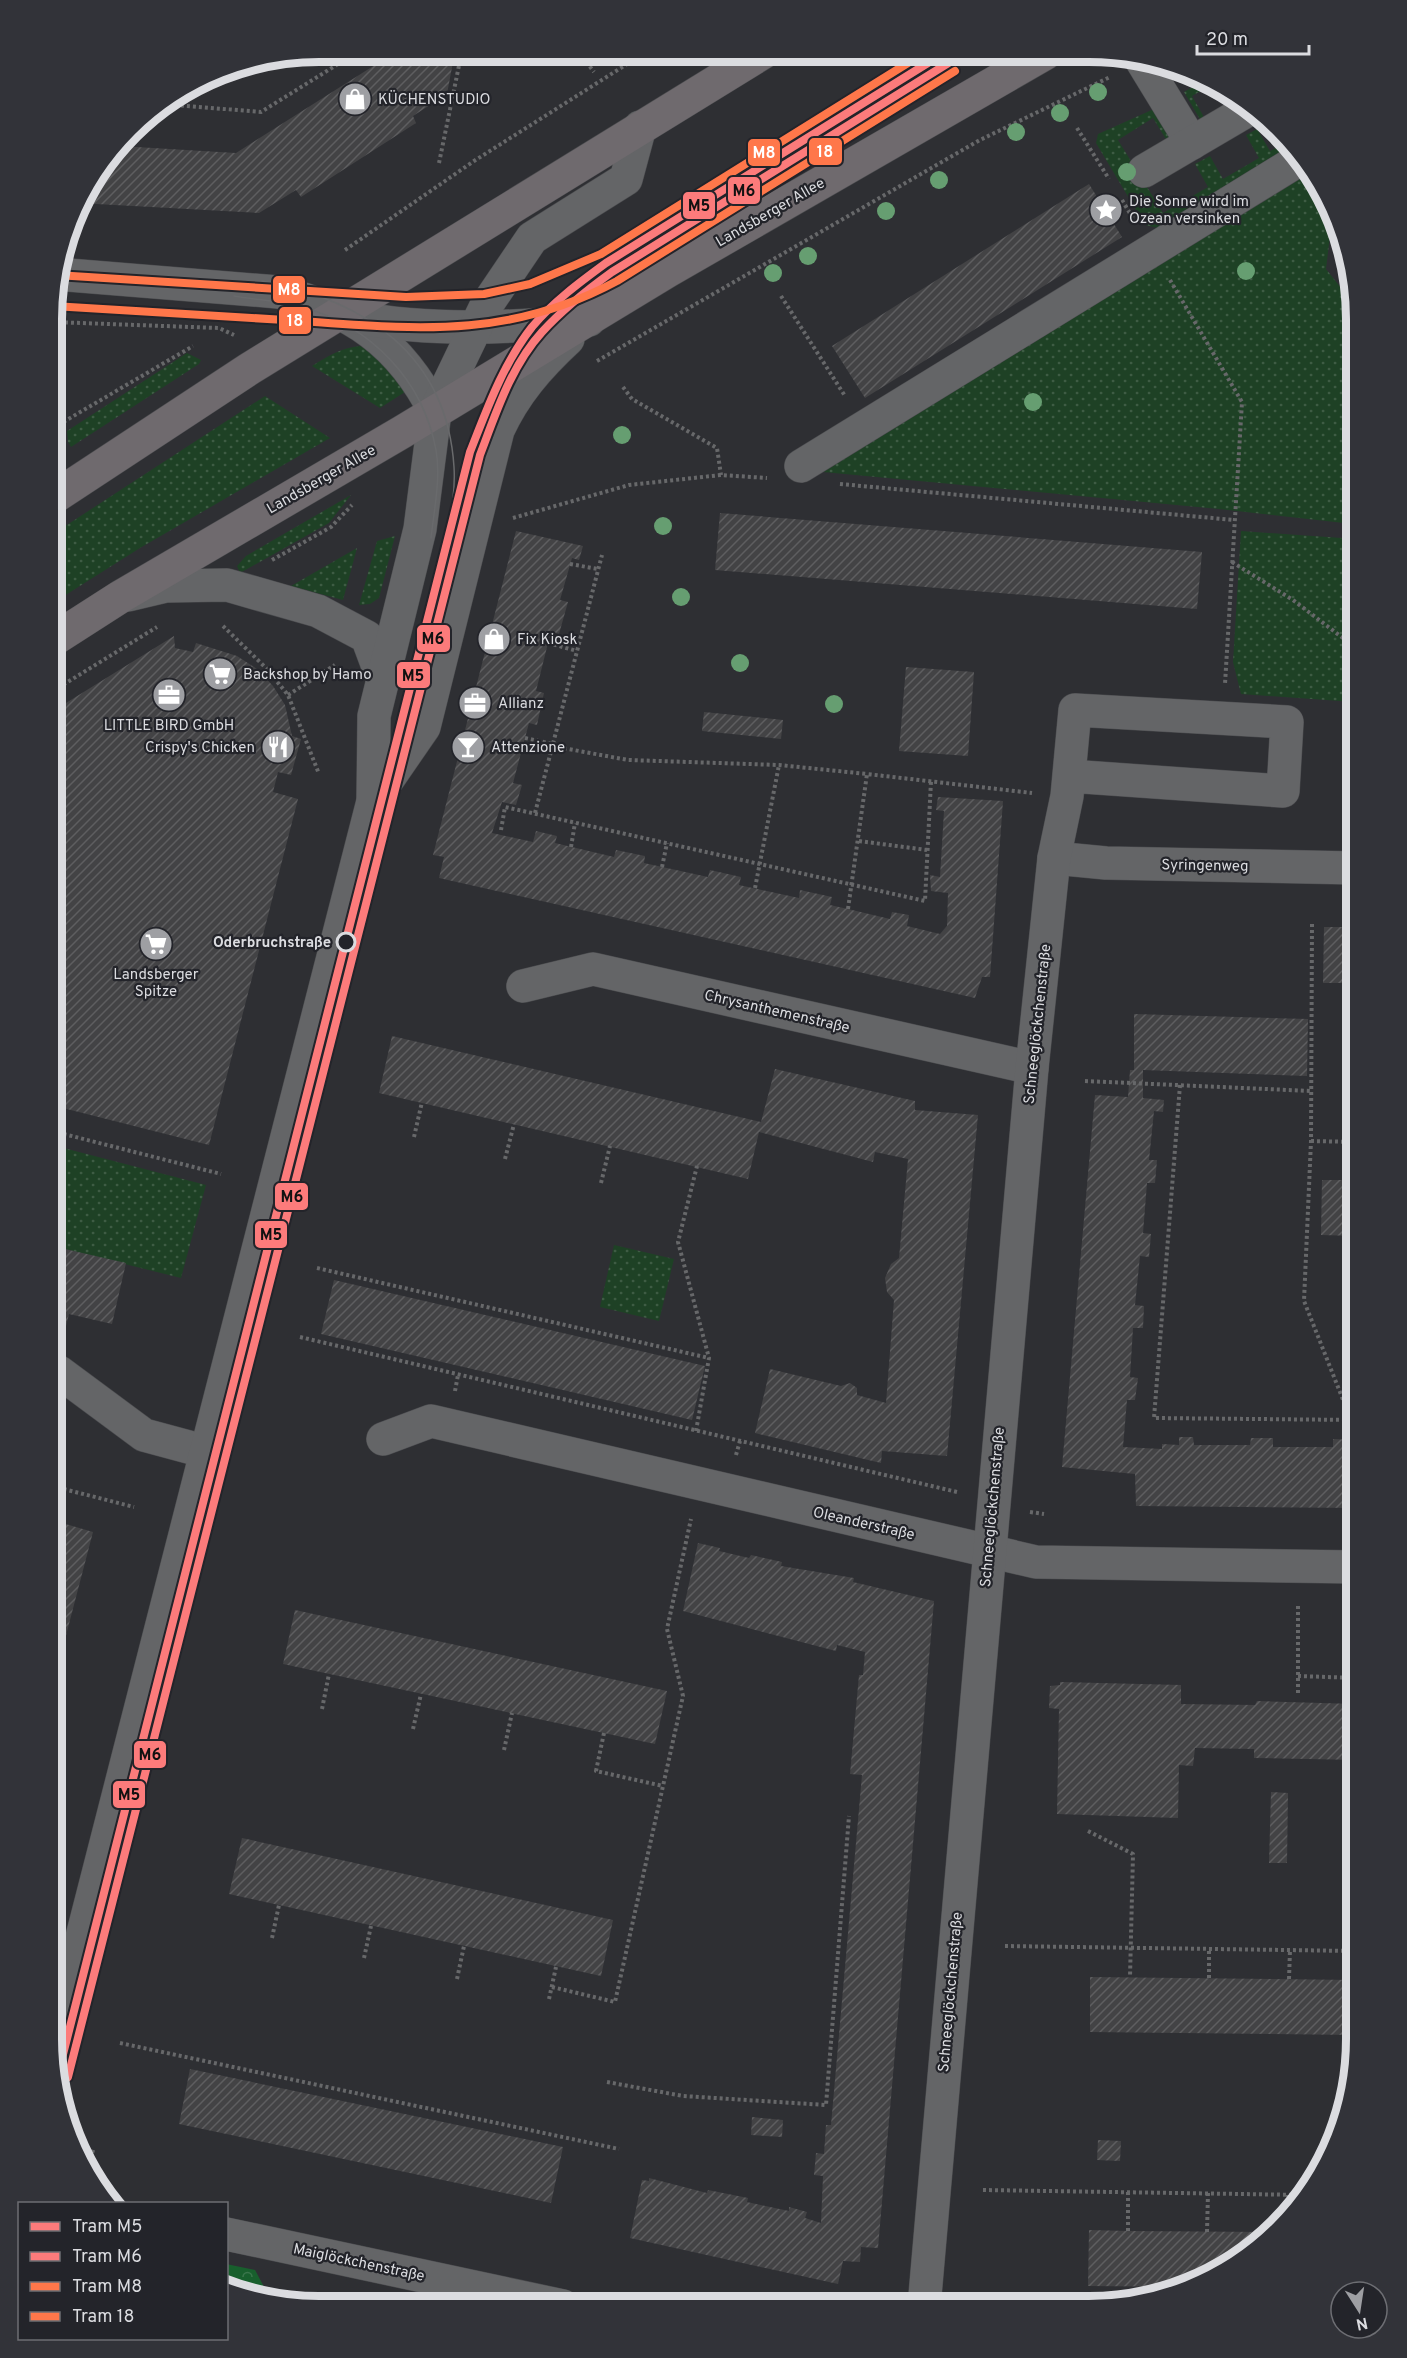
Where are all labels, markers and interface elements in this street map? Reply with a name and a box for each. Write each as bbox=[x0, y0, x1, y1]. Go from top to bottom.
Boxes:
scale bar bbox=[1197, 18, 1310, 56]
text: 20 m bbox=[1206, 29, 1248, 52]
shop icon: KÜCHENSTUDIO bbox=[337, 81, 373, 117]
place label: KÜCHENSTUDIO bbox=[378, 90, 490, 110]
line badge: 18 bbox=[808, 137, 843, 166]
line badge: M8 bbox=[747, 138, 781, 167]
text: 18 bbox=[817, 143, 833, 163]
text: M8 bbox=[752, 144, 776, 164]
street label: Landsberger Allee bbox=[713, 174, 829, 252]
line badge: M6 bbox=[727, 176, 761, 205]
text: M6 bbox=[733, 182, 755, 202]
line badge: M5 bbox=[682, 191, 716, 220]
place icon: Die Sonne wird im Ozean versinken bbox=[1088, 192, 1124, 228]
place label: Die Sonne wird im Ozean versinken bbox=[1129, 193, 1249, 229]
text: M5 bbox=[688, 197, 710, 217]
line badge: M8 bbox=[272, 275, 306, 304]
text: M8 bbox=[277, 281, 301, 301]
line badge: 18 bbox=[278, 306, 312, 335]
text: 18 bbox=[287, 312, 303, 332]
street label: Landsberger Allee bbox=[264, 441, 380, 519]
shop icon: Fix Kiosk bbox=[476, 621, 512, 657]
line badge: M6 bbox=[416, 624, 451, 653]
text: M6 bbox=[422, 630, 444, 650]
place label: Fix Kiosk bbox=[517, 631, 577, 650]
supermarket icon: Backshop by Hamo bbox=[202, 656, 238, 692]
line badge: M5 bbox=[396, 661, 431, 689]
place label: Backshop by Hamo bbox=[243, 666, 372, 685]
text: M5 bbox=[402, 667, 424, 687]
office icon: LITTLE BIRD GmbH bbox=[151, 677, 187, 713]
office icon: Allianz bbox=[457, 685, 493, 721]
place label: Allianz bbox=[498, 695, 544, 714]
place label: LITTLE BIRD GmbH bbox=[104, 717, 234, 736]
restaurant icon: Crispy's Chicken bbox=[260, 729, 296, 765]
bar icon: Attenzione bbox=[450, 729, 486, 765]
place label: Crispy's Chicken bbox=[145, 739, 255, 758]
place label: Attenzione bbox=[491, 739, 565, 758]
street label: Syringenweg bbox=[1161, 856, 1249, 877]
supermarket icon: Landsberger Spitze bbox=[138, 926, 174, 962]
marker: Oderbruchstraße bbox=[336, 932, 356, 952]
place label: Oderbruchstraße bbox=[213, 934, 331, 953]
street label: Schneeglöckchenstraße bbox=[1021, 943, 1056, 1105]
place label: Landsberger Spitze bbox=[113, 966, 199, 1002]
street label: Chrysanthemenstraße bbox=[702, 986, 851, 1038]
line badge: M6 bbox=[274, 1182, 309, 1211]
text: M6 bbox=[281, 1188, 303, 1208]
line badge: M5 bbox=[254, 1220, 288, 1249]
text: M5 bbox=[260, 1226, 282, 1246]
street label: Schneeglöckchenstraße bbox=[977, 1426, 1010, 1588]
street label: Oleanderstraße bbox=[811, 1504, 916, 1545]
line badge: M6 bbox=[133, 1740, 167, 1769]
text: M6 bbox=[139, 1746, 161, 1766]
line badge: M5 bbox=[112, 1780, 146, 1809]
text: M5 bbox=[118, 1786, 140, 1806]
street label: Schneeglöckchenstraße bbox=[935, 1911, 968, 2073]
legend bbox=[18, 2202, 228, 2340]
text: Tram M5 bbox=[72, 2216, 142, 2239]
street label: Maiglöckchenstraße bbox=[291, 2240, 426, 2287]
text: Tram M6 bbox=[72, 2246, 142, 2269]
text: Tram M8 bbox=[72, 2276, 142, 2299]
north arrow bbox=[1329, 2280, 1389, 2340]
text: Tram 18 bbox=[72, 2306, 134, 2329]
text: N bbox=[1354, 2312, 1369, 2334]

